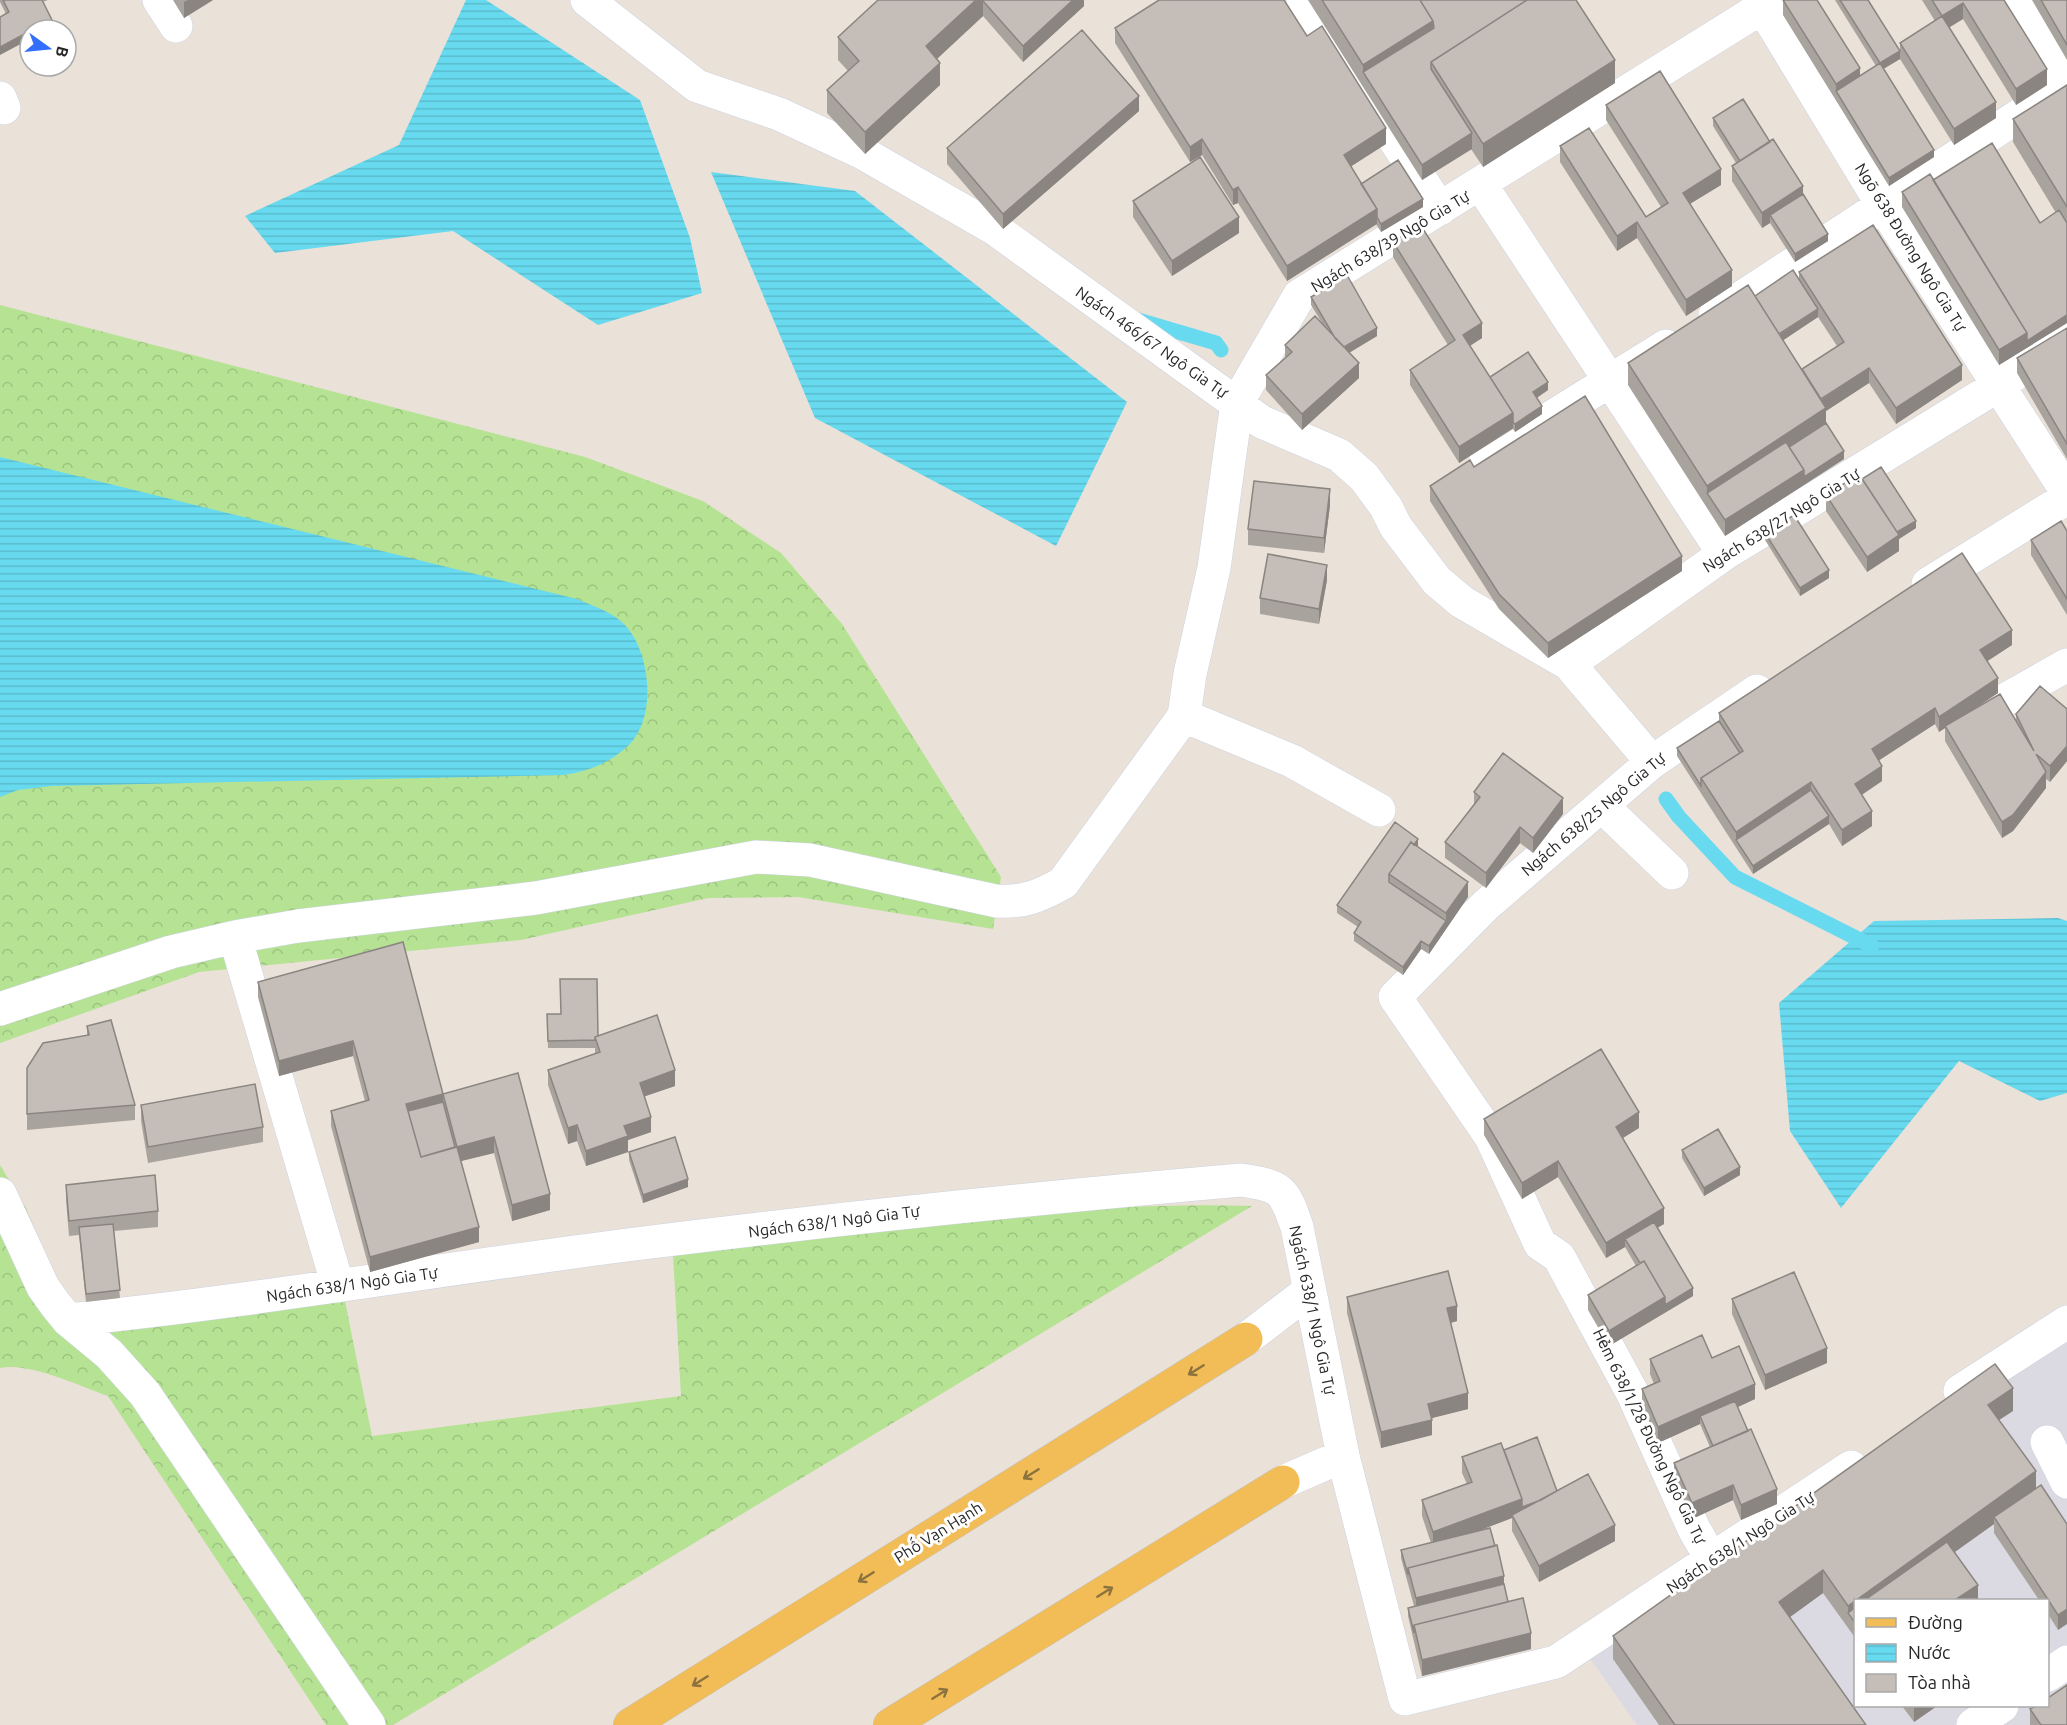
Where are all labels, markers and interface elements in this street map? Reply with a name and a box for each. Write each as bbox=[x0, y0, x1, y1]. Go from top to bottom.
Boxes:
north arrow bbox=[18, 18, 78, 78]
text: B bbox=[52, 44, 73, 59]
street label: Ngõ 638 Đường Ngô Gia Tự bbox=[1852, 160, 1971, 335]
street label: Ngách 638/39 Ngô Gia Tự bbox=[1308, 186, 1473, 295]
street label: Ngách 466/67 Ngô Gia Tự bbox=[1072, 283, 1232, 402]
street label: Ngách 638/27 Ngô Gia Tự bbox=[1699, 464, 1863, 576]
street label: Ngách 638/25 Ngô Gia Tự bbox=[1518, 748, 1669, 879]
street label: Ngách 638/1 Ngô Gia Tự bbox=[747, 1201, 921, 1240]
street label: Ngách 638/1 Ngô Gia Tự bbox=[1286, 1224, 1340, 1397]
street label: Ngách 638/1 Ngô Gia Tự bbox=[265, 1263, 439, 1305]
street label: Hẻm 638/1/28 Đường Ngô Gia Tự bbox=[1590, 1325, 1710, 1547]
one-way arrow bbox=[1188, 1365, 1205, 1377]
one-way arrow bbox=[1023, 1468, 1040, 1480]
street label: Ngách 638/1 Ngô Gia Tự bbox=[1663, 1487, 1818, 1597]
street label: Phố Vạn Hạnh bbox=[889, 1495, 985, 1566]
one-way arrow bbox=[857, 1571, 874, 1584]
one-way arrow bbox=[1097, 1585, 1114, 1598]
legend bbox=[1854, 1599, 2049, 1707]
text: Đường bbox=[1908, 1612, 1963, 1632]
text: Nước bbox=[1908, 1642, 1950, 1662]
text: Tòa nhà bbox=[1908, 1672, 1971, 1692]
one-way arrow bbox=[692, 1675, 709, 1687]
one-way arrow bbox=[931, 1688, 948, 1700]

